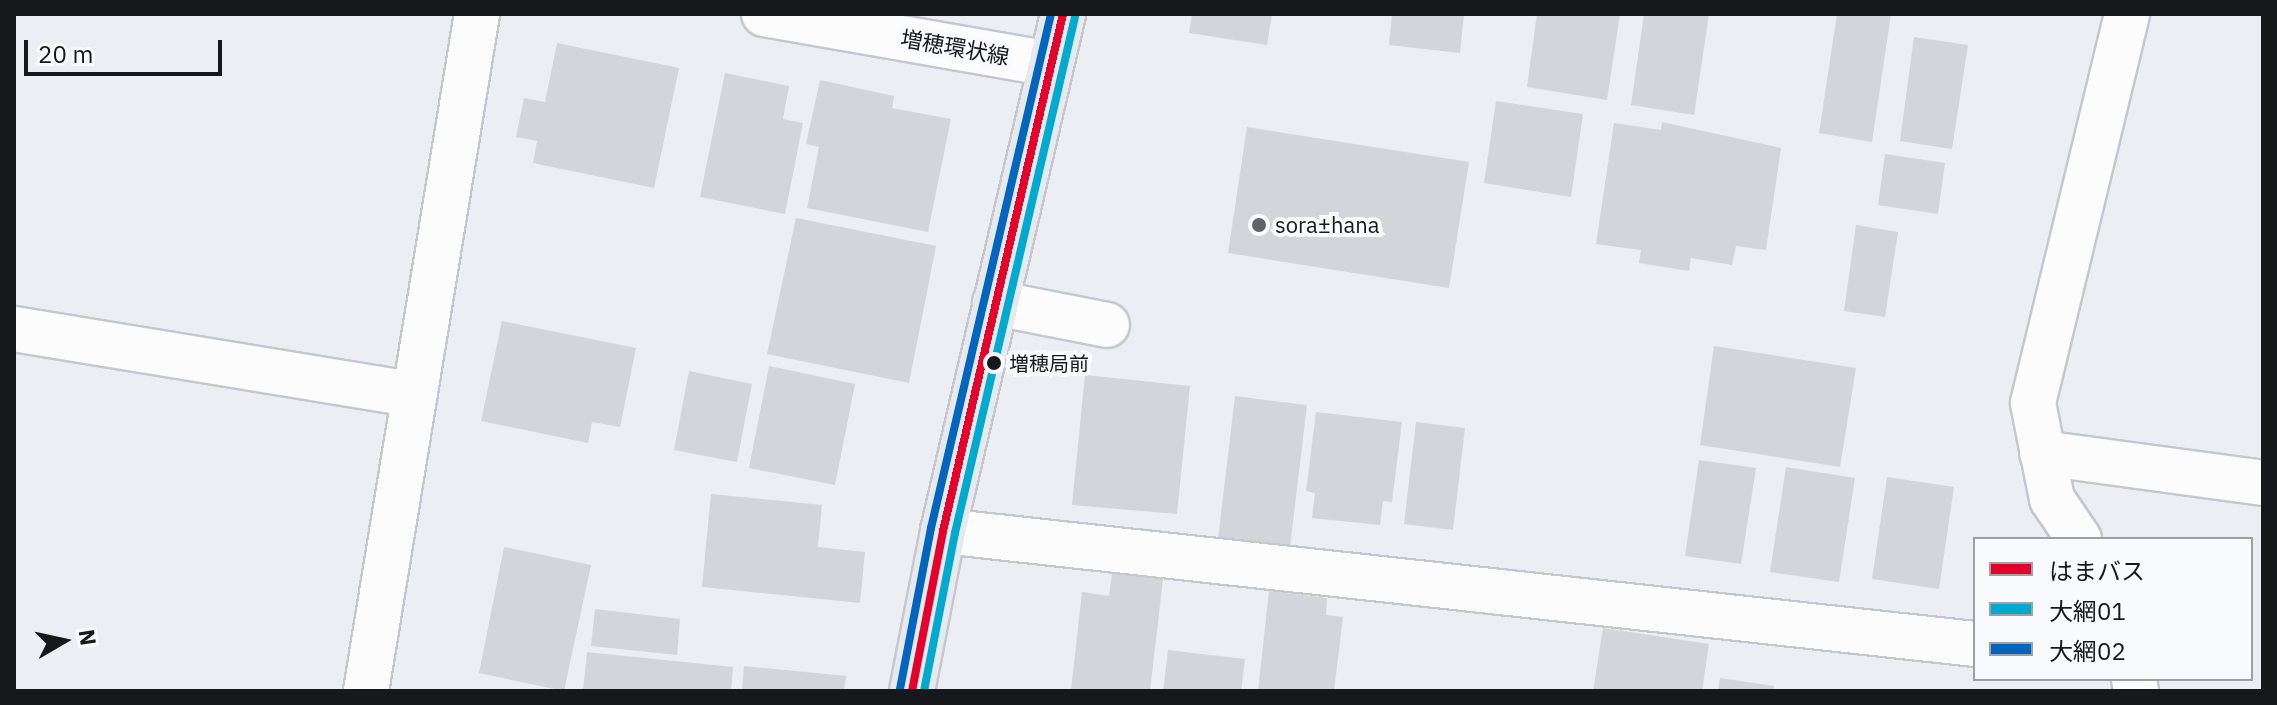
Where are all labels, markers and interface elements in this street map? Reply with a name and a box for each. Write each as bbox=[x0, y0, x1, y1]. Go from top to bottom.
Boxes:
scale bar bbox=[28, 24, 226, 74]
street label: 増穂環状線 bbox=[899, 24, 1011, 70]
text: 20 m bbox=[38, 38, 93, 70]
place label: sora±hana bbox=[1275, 212, 1379, 238]
marker: sora±hana bbox=[1250, 216, 1268, 234]
place label: 増穂局前 bbox=[1009, 351, 1089, 375]
marker: 増穂局前 bbox=[986, 355, 1002, 371]
legend bbox=[1973, 537, 2253, 681]
text: はまバス bbox=[2049, 555, 2145, 587]
text: 大網01 bbox=[2049, 595, 2126, 627]
north arrow bbox=[24, 601, 104, 681]
text: N bbox=[73, 627, 104, 647]
text: 大網02 bbox=[2049, 635, 2126, 667]

